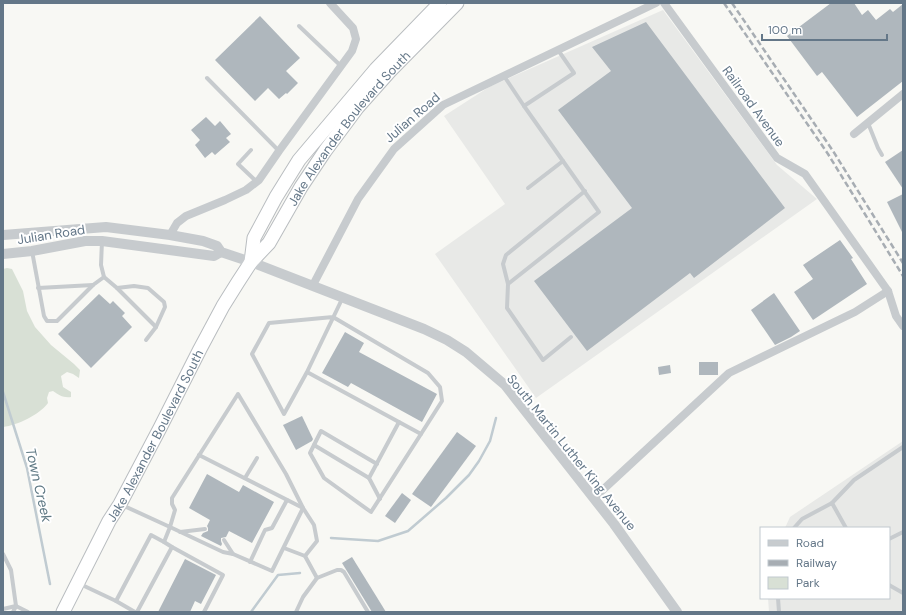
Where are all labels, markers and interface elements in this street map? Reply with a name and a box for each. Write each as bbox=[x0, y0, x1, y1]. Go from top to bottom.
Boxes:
scale bar bbox=[762, 16, 887, 42]
text: 100 m bbox=[768, 22, 802, 38]
street label: Jake Alexander Boulevard South bbox=[284, 47, 414, 209]
street label: Railroad Avenue bbox=[719, 63, 789, 150]
street label: Julian Road bbox=[381, 89, 444, 146]
street label: Julian Road bbox=[16, 221, 86, 248]
street label: Jake Alexander Boulevard South bbox=[103, 347, 207, 525]
street label: South Martin Luther King Avenue bbox=[503, 371, 640, 534]
water label: Town Creek bbox=[22, 446, 56, 525]
legend bbox=[760, 527, 890, 599]
text: Road bbox=[796, 535, 824, 551]
text: Railway bbox=[796, 555, 837, 571]
text: Park bbox=[796, 575, 820, 591]

